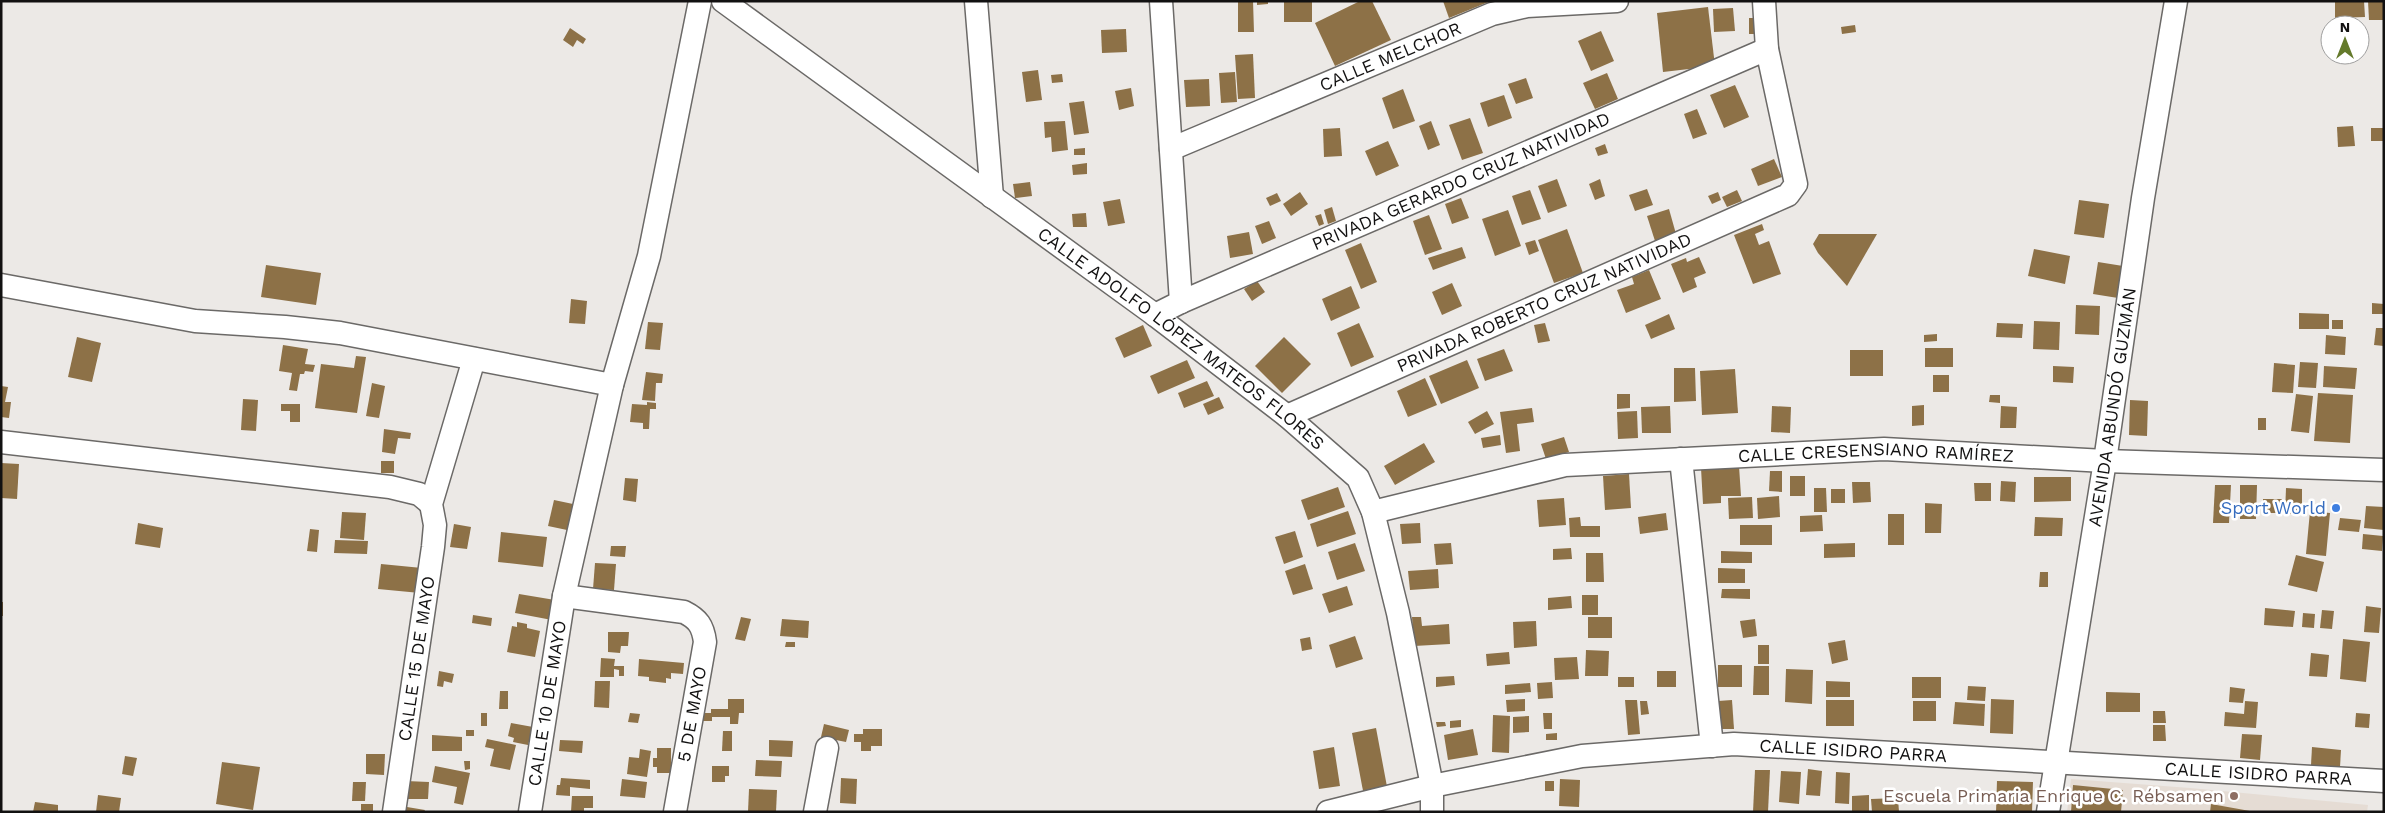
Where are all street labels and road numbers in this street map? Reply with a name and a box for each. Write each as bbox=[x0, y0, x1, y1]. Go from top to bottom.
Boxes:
street label: CALLE MELCHOR bbox=[1316, 17, 1464, 95]
street label: PRIVADA GERARDO CRUZ NATIVIDAD bbox=[1309, 107, 1613, 254]
street label: CALLE ADOLFO LÓPEZ MATEOS FLORES bbox=[1034, 222, 1329, 454]
street label: PRIVADA ROBERTO CRUZ NATIVIDAD bbox=[1393, 228, 1694, 376]
street label: AVENIDA ABUNDÓ GUZMÁN bbox=[2084, 286, 2140, 528]
street label: CALLE CRESENSIANO RAMÍREZ bbox=[1737, 438, 2015, 466]
street label: CALLE 15 DE MAYO bbox=[394, 575, 439, 743]
street label: CALLE 10 DE MAYO bbox=[523, 619, 570, 788]
street label: 5 DE MAYO bbox=[673, 664, 710, 763]
street label: CALLE ISIDRO PARRA bbox=[1759, 734, 1948, 766]
street label: CALLE ISIDRO PARRA bbox=[2164, 758, 2353, 789]

